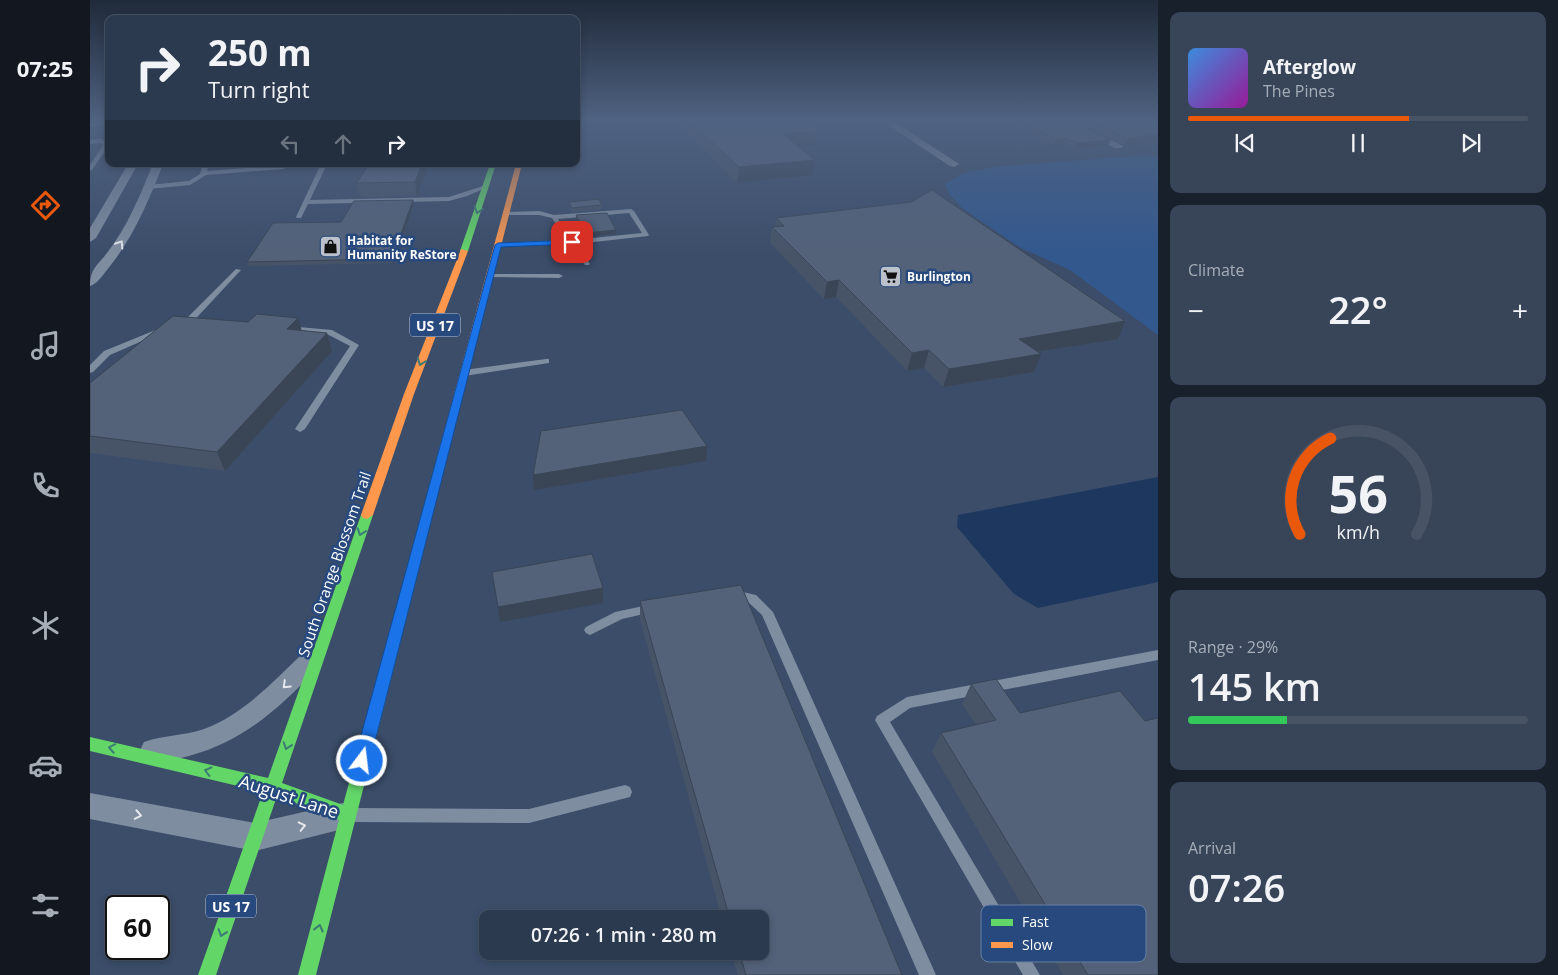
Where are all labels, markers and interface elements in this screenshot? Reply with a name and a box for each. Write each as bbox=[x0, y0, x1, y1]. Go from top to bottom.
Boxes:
text: 250 m bbox=[208, 29, 312, 76]
icon: right bbox=[125, 35, 190, 100]
text: 07:25 bbox=[17, 53, 73, 83]
text: Afterglow bbox=[1263, 54, 1356, 80]
text: Turn right bbox=[208, 74, 310, 104]
text: The Pines bbox=[1263, 80, 1335, 102]
icon: previous bbox=[1231, 129, 1259, 157]
icon: pause bbox=[1344, 129, 1372, 157]
icon: next bbox=[1457, 129, 1485, 157]
icon: left bbox=[276, 130, 304, 158]
icon: ahead bbox=[329, 130, 357, 158]
icon: right bbox=[382, 130, 410, 158]
icon: directions bbox=[28, 188, 63, 223]
one-way arrow bbox=[473, 205, 483, 214]
pin bbox=[551, 221, 593, 263]
icon: arrive bbox=[558, 228, 586, 256]
place label: Habitat for Humanity ReStore bbox=[347, 232, 457, 263]
shop icon: Habitat for Humanity ReStore bbox=[319, 235, 343, 259]
one-way arrow bbox=[114, 240, 123, 249]
text: Climate bbox=[1188, 259, 1245, 281]
supermarket icon: Burlington bbox=[879, 264, 903, 288]
place label: Burlington bbox=[907, 268, 971, 285]
text: 22° bbox=[1328, 283, 1388, 335]
text: − bbox=[1188, 291, 1204, 329]
text: + bbox=[1512, 291, 1528, 329]
road number: US 17 bbox=[410, 314, 460, 336]
icon: music bbox=[28, 328, 63, 363]
one-way arrow bbox=[417, 357, 427, 366]
text: 56 bbox=[1328, 457, 1388, 528]
icon: phone bbox=[28, 468, 63, 503]
street label: South Orange Blossom Trail bbox=[293, 469, 375, 659]
text: km/h bbox=[1336, 520, 1380, 544]
one-way arrow bbox=[356, 527, 366, 536]
icon: climate bbox=[28, 608, 63, 643]
text: Range · 29% bbox=[1188, 636, 1278, 658]
text: 145 km bbox=[1188, 660, 1321, 712]
one-way arrow bbox=[283, 679, 292, 688]
position arrow bbox=[335, 734, 387, 786]
one-way arrow bbox=[283, 741, 293, 749]
one-way arrow bbox=[107, 744, 116, 754]
icon: car bbox=[28, 748, 63, 783]
one-way arrow bbox=[204, 766, 213, 777]
street label: August Lane bbox=[236, 769, 342, 823]
one-way arrow bbox=[134, 810, 142, 820]
one-way arrow bbox=[297, 821, 306, 832]
text: Arrival bbox=[1188, 837, 1236, 859]
text: 07:26 bbox=[1188, 861, 1285, 913]
icon: filters bbox=[28, 888, 63, 923]
road number: US 17 bbox=[206, 894, 256, 918]
speed limit sign: 60 bbox=[105, 895, 170, 960]
legend bbox=[981, 905, 1146, 962]
text: Fast bbox=[1022, 912, 1049, 931]
text: 07:26 · 1 min · 280 m bbox=[531, 922, 717, 948]
one-way arrow bbox=[313, 923, 324, 932]
one-way arrow bbox=[218, 928, 228, 937]
text: Slow bbox=[1022, 935, 1053, 954]

